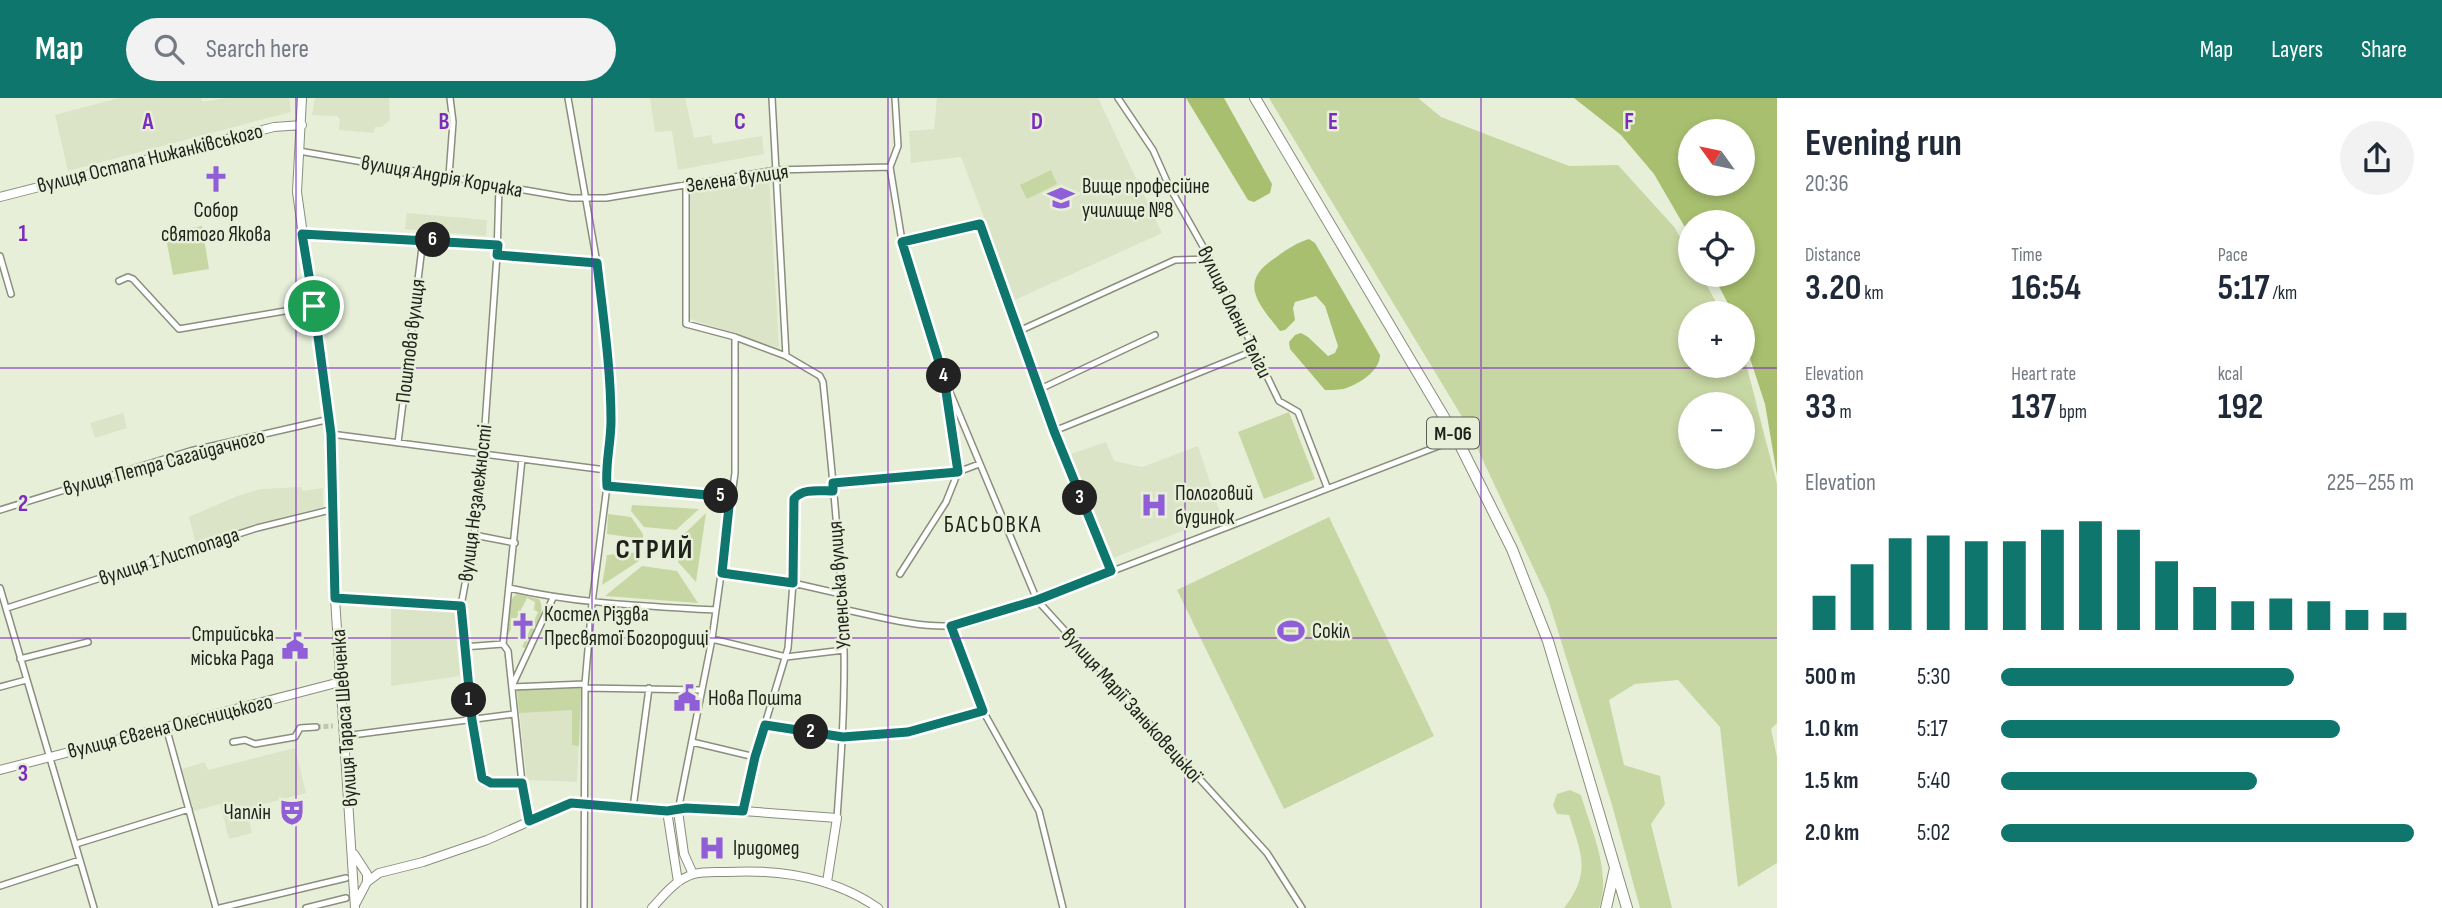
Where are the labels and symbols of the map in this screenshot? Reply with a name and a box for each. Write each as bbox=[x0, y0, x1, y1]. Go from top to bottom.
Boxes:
text: A bbox=[142, 108, 155, 136]
text: B bbox=[439, 108, 450, 136]
text: C bbox=[734, 108, 746, 136]
text: D bbox=[1031, 108, 1043, 136]
text: E bbox=[1328, 108, 1338, 136]
text: F bbox=[1624, 108, 1634, 136]
street label: вулиця Остапа Нижанківського bbox=[35, 118, 266, 199]
north arrow bbox=[1678, 119, 1755, 196]
street label: вулиця Андрія Корчака bbox=[359, 150, 525, 203]
street label: Зелена вулиця bbox=[684, 159, 790, 198]
church icon: Собор святого Якова bbox=[201, 164, 231, 194]
place label: Вище професійне училище №8 bbox=[1082, 174, 1210, 223]
school or university icon: Вище професійне училище №8 bbox=[1046, 183, 1076, 213]
place label: Собор святого Якова bbox=[161, 198, 271, 247]
text: 1 bbox=[18, 220, 28, 248]
pin: 6 bbox=[416, 222, 450, 258]
street label: вулиця Олени Теліги bbox=[1192, 242, 1277, 382]
pin bbox=[284, 276, 344, 336]
street label: Поштова вулиця bbox=[390, 278, 431, 405]
pin: 4 bbox=[926, 358, 962, 394]
road number: М-06 bbox=[1427, 418, 1479, 448]
street label: вулиця Незалежності bbox=[453, 423, 498, 583]
street label: вулиця Петра Сагайдачного bbox=[61, 424, 268, 501]
pin: 5 bbox=[704, 478, 738, 514]
pin: 3 bbox=[1062, 480, 1098, 516]
place label: Пологовий будинок bbox=[1175, 481, 1253, 530]
text: 2 bbox=[18, 490, 28, 518]
hospital icon: Пологовий будинок bbox=[1139, 490, 1169, 520]
district label: БАСЬОВКА bbox=[944, 511, 1042, 539]
street label: Успенська вулиця bbox=[823, 520, 856, 650]
street label: вулиця 1 Листопада bbox=[96, 522, 242, 591]
district label: СТРИЙ bbox=[616, 533, 694, 566]
place label: Костел Різдва Пресвятої Богородиці bbox=[544, 602, 709, 651]
church icon: Костел Різдва Пресвятої Богородиці bbox=[508, 611, 538, 641]
sports icon: Сокіл bbox=[1276, 616, 1306, 646]
place label: Сокіл bbox=[1312, 619, 1351, 644]
place label: Стрийська міська Рада bbox=[190, 622, 274, 671]
street label: вулиця Марії Заньковецької bbox=[1056, 623, 1208, 789]
street label: вулиця Тараса Шевченка bbox=[326, 628, 363, 808]
public building icon: Стрийська міська Рада bbox=[280, 631, 310, 661]
pin: 1 bbox=[452, 682, 486, 718]
public building icon: Нова Пошта bbox=[672, 683, 702, 713]
place label: Нова Пошта bbox=[708, 686, 802, 711]
street label: вулиця Євгена Олесницького bbox=[65, 689, 275, 764]
pin: 2 bbox=[794, 714, 828, 750]
text: 3 bbox=[18, 760, 28, 788]
theatre icon: Чаплін bbox=[277, 797, 307, 827]
place label: Чаплін bbox=[224, 800, 271, 825]
hospital icon: Іридомед bbox=[697, 833, 727, 863]
place label: Іридомед bbox=[733, 836, 800, 861]

